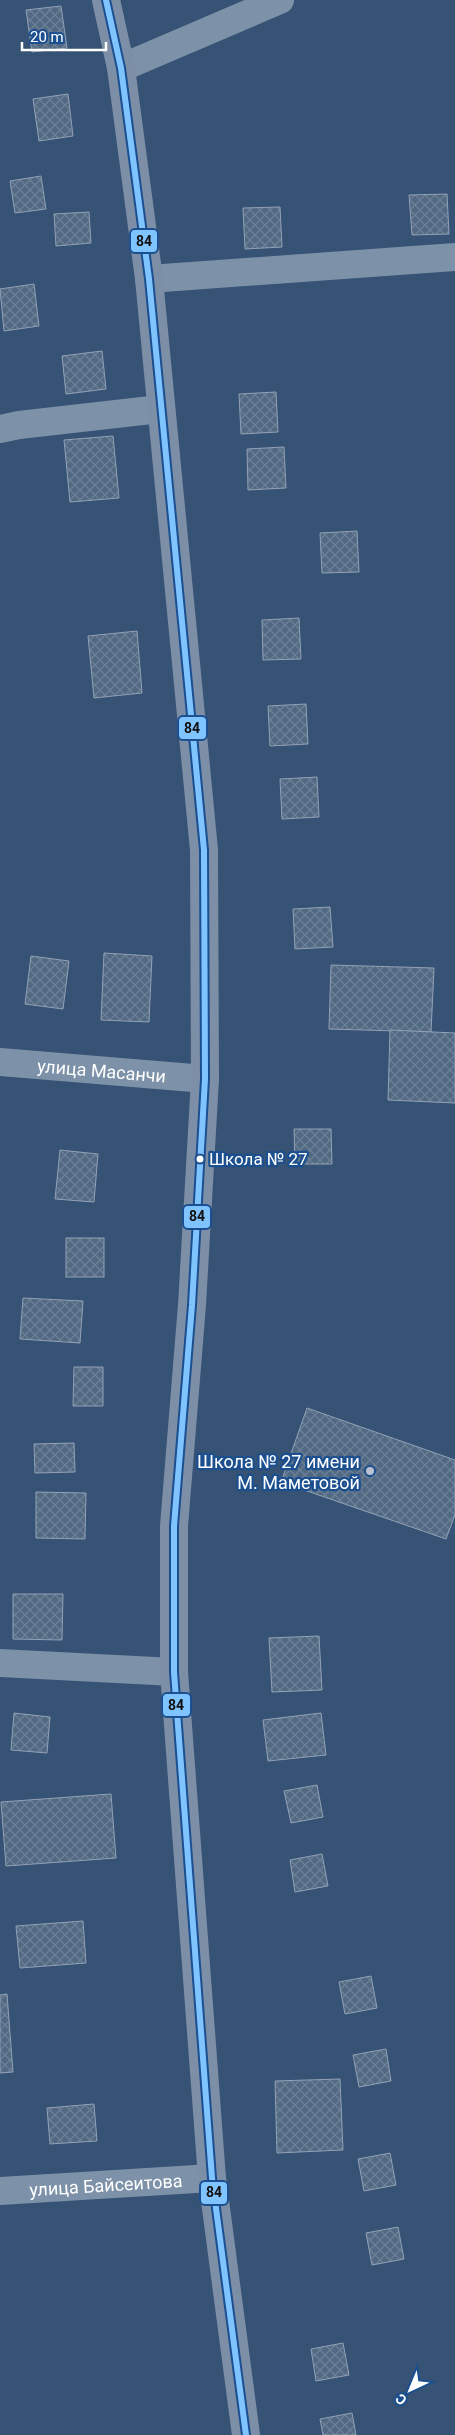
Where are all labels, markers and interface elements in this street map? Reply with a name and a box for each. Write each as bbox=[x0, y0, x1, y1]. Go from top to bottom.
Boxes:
scale bar bbox=[22, 20, 106, 52]
text: 20 m bbox=[30, 28, 64, 46]
line badge: 84 bbox=[130, 229, 158, 253]
text: 84 bbox=[136, 233, 152, 249]
line badge: 84 bbox=[178, 716, 207, 740]
text: 84 bbox=[184, 720, 200, 736]
street label: улица Масанчи bbox=[36, 1055, 167, 1086]
place label: Школа № 27 bbox=[209, 1149, 308, 1169]
marker: Школа № 27 bbox=[195, 1154, 205, 1164]
line badge: 84 bbox=[183, 1205, 211, 1229]
text: 84 bbox=[189, 1208, 205, 1224]
place label: Школа № 27 имени М. Маметовой bbox=[197, 1451, 360, 1493]
marker: Школа № 27 имени М. Маметовой bbox=[364, 1465, 376, 1477]
line badge: 84 bbox=[162, 1693, 191, 1717]
text: 84 bbox=[168, 1697, 184, 1713]
street label: улица Байсеитова bbox=[29, 2169, 183, 2200]
line badge: 84 bbox=[200, 2181, 228, 2205]
text: 84 bbox=[206, 2184, 222, 2200]
north arrow bbox=[385, 2365, 435, 2415]
text: С bbox=[392, 2390, 410, 2408]

